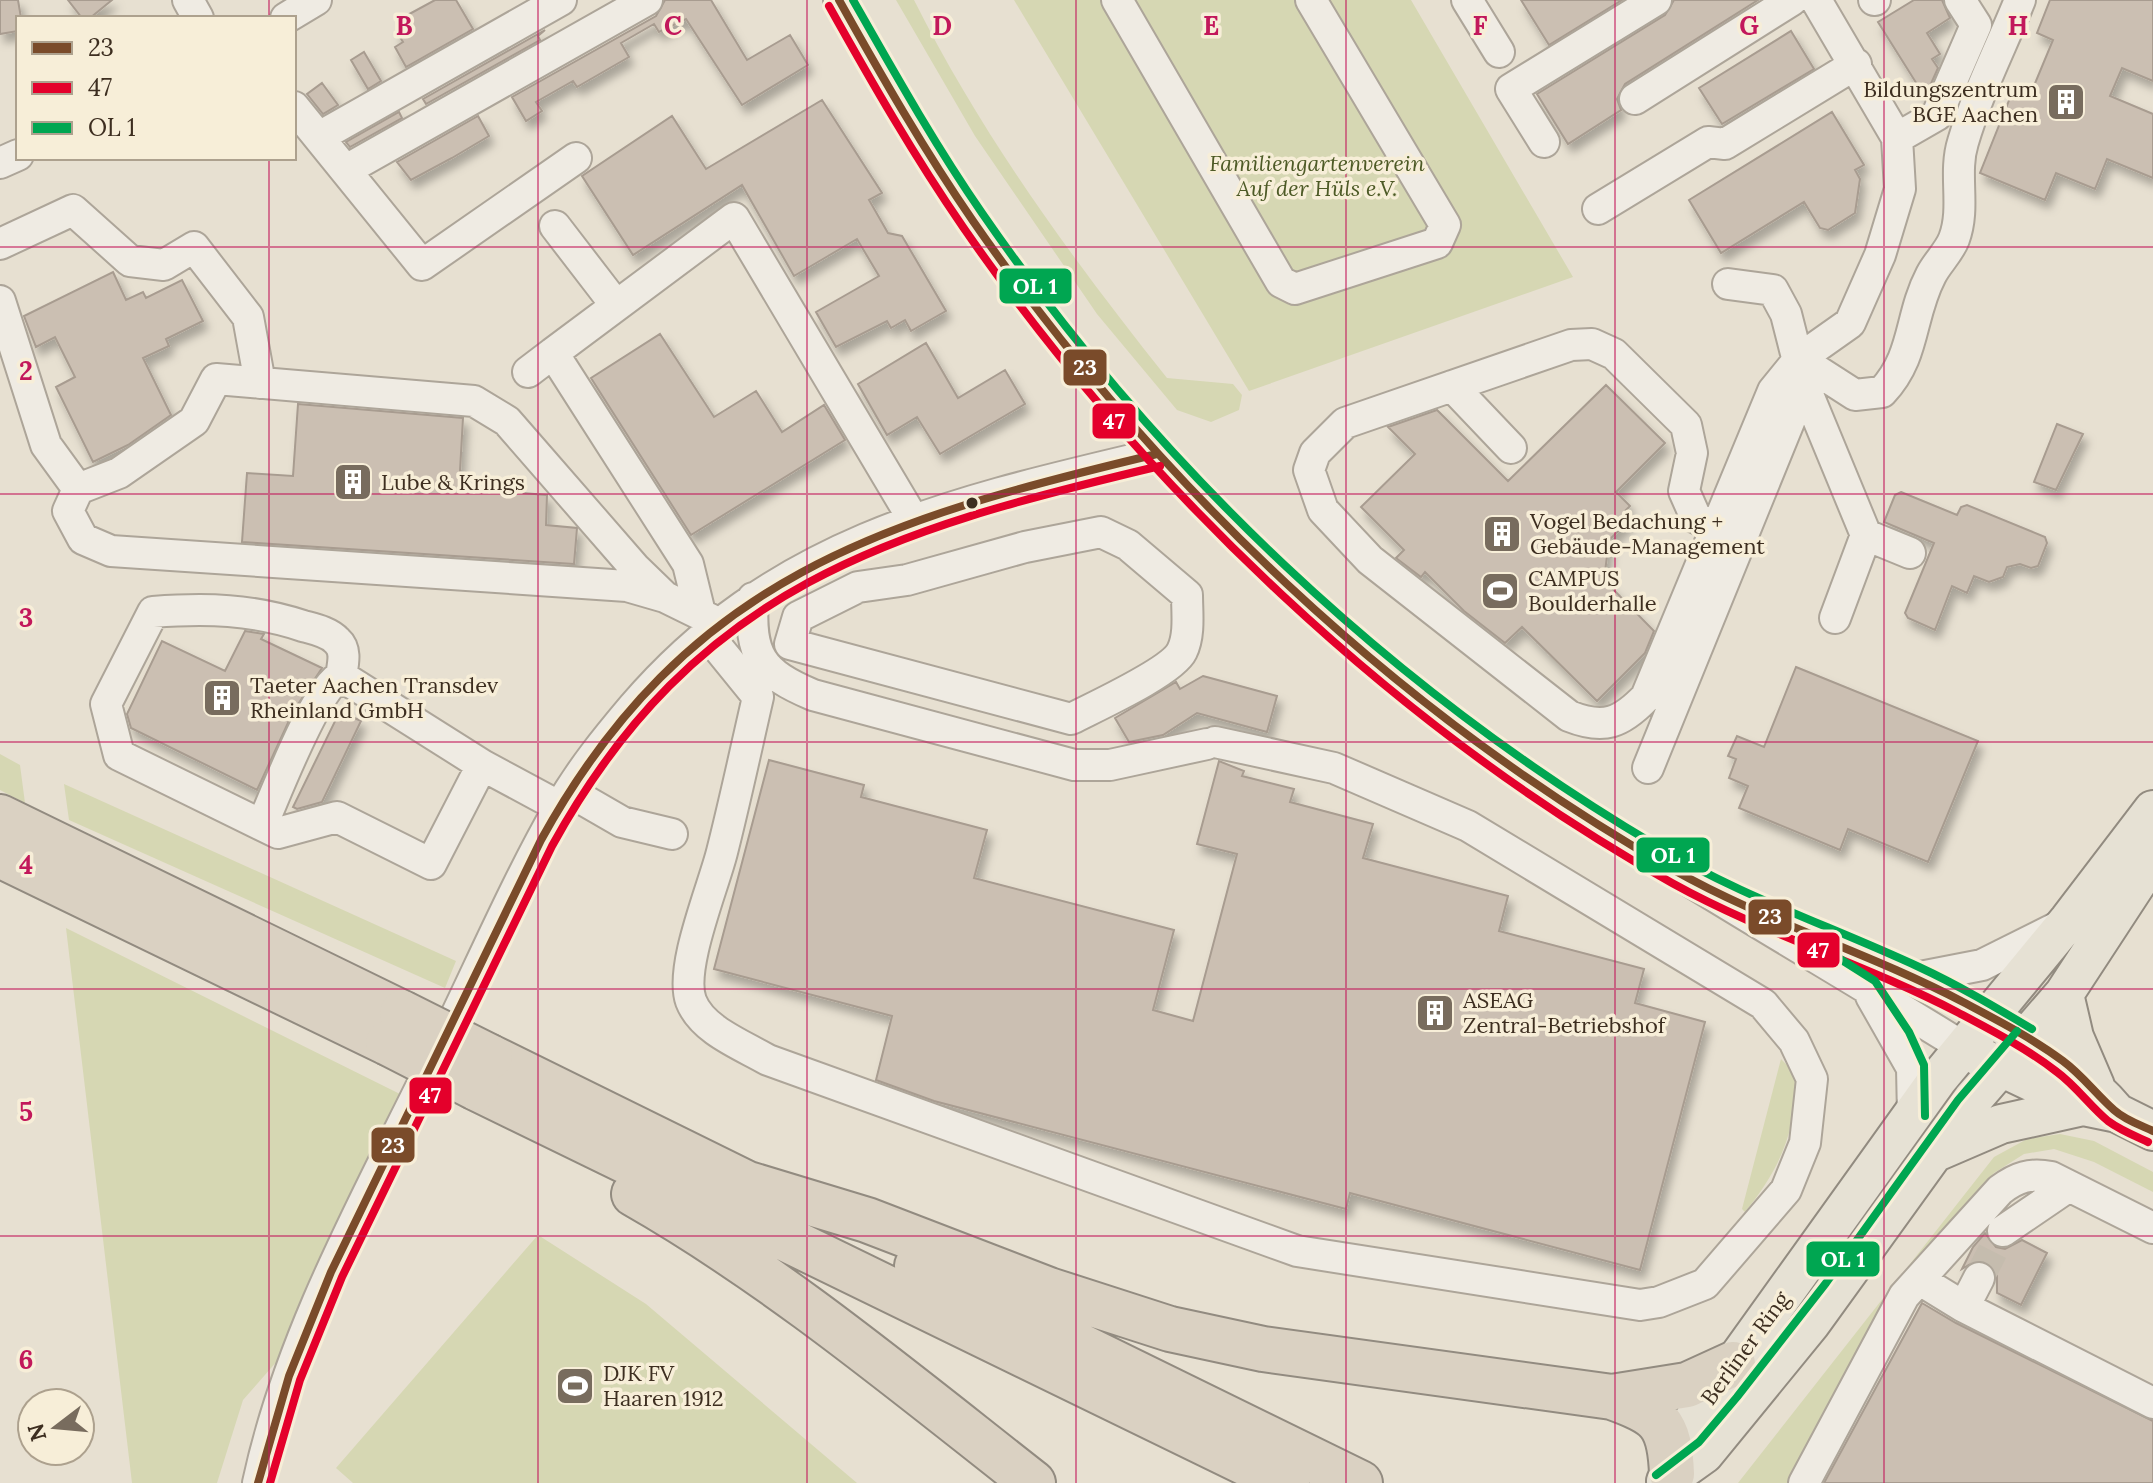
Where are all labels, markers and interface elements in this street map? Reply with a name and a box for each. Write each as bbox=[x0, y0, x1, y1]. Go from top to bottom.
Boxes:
text: B bbox=[395, 9, 413, 42]
text: C bbox=[664, 9, 682, 42]
text: D bbox=[932, 9, 952, 42]
text: E bbox=[1203, 9, 1219, 42]
text: F bbox=[1473, 9, 1488, 42]
text: G bbox=[1739, 9, 1759, 42]
text: H bbox=[2008, 9, 2028, 42]
legend bbox=[16, 16, 296, 160]
text: 23 bbox=[88, 32, 114, 63]
text: 47 bbox=[88, 72, 112, 103]
place label: Bildungszentrum BGE Aachen bbox=[1863, 75, 2038, 128]
building icon: Bildungszentrum BGE Aachen bbox=[2045, 81, 2087, 123]
text: OL 1 bbox=[88, 112, 136, 143]
park label: Familiengartenverein Auf der Hüls e.V. bbox=[1209, 149, 1425, 202]
line badge: OL 1 bbox=[998, 267, 1073, 305]
text: OL 1 bbox=[1013, 272, 1057, 300]
line badge: 23 bbox=[1062, 348, 1108, 387]
text: 23 bbox=[1073, 353, 1097, 381]
text: 2 bbox=[19, 354, 33, 387]
line badge: 47 bbox=[1091, 402, 1137, 440]
text: 47 bbox=[1103, 407, 1125, 435]
building icon: Lube & Krings bbox=[332, 461, 374, 503]
place label: Lube & Krings bbox=[381, 468, 525, 496]
unlabelled marker bbox=[964, 495, 980, 511]
place label: Vogel Bedachung + Gebäude-Management bbox=[1529, 507, 1765, 560]
building icon: Vogel Bedachung + Gebäude-Management bbox=[1481, 513, 1523, 555]
place label: CAMPUS Boulderhalle bbox=[1528, 564, 1657, 617]
sports icon: CAMPUS Boulderhalle bbox=[1479, 570, 1521, 612]
text: 3 bbox=[19, 601, 33, 634]
place label: Taeter Aachen Transdev Rheinland GmbH bbox=[250, 671, 499, 724]
building icon: Taeter Aachen Transdev Rheinland GmbH bbox=[201, 677, 243, 719]
line badge: OL 1 bbox=[1635, 836, 1711, 874]
text: OL 1 bbox=[1651, 841, 1695, 869]
text: 4 bbox=[19, 848, 33, 881]
line badge: 23 bbox=[1747, 898, 1793, 936]
text: 23 bbox=[1758, 902, 1782, 930]
line badge: 47 bbox=[1796, 931, 1841, 969]
text: 47 bbox=[1807, 936, 1829, 964]
place label: ASEAG Zentral-Betriebshof bbox=[1462, 986, 1667, 1039]
building icon: ASEAG Zentral-Betriebshof bbox=[1414, 992, 1456, 1034]
line badge: 47 bbox=[408, 1076, 453, 1115]
text: 47 bbox=[419, 1081, 441, 1109]
text: 5 bbox=[19, 1095, 33, 1128]
line badge: 23 bbox=[370, 1126, 416, 1164]
text: 23 bbox=[381, 1131, 405, 1159]
line badge: OL 1 bbox=[1805, 1240, 1881, 1278]
text: OL 1 bbox=[1821, 1245, 1865, 1273]
street label: Berliner Ring bbox=[1694, 1285, 1796, 1410]
text: 6 bbox=[19, 1343, 33, 1376]
place label: DJK FV Haaren 1912 bbox=[603, 1359, 724, 1412]
sports icon: DJK FV Haaren 1912 bbox=[554, 1365, 596, 1407]
north arrow bbox=[16, 1387, 96, 1467]
text: N bbox=[21, 1420, 53, 1445]

